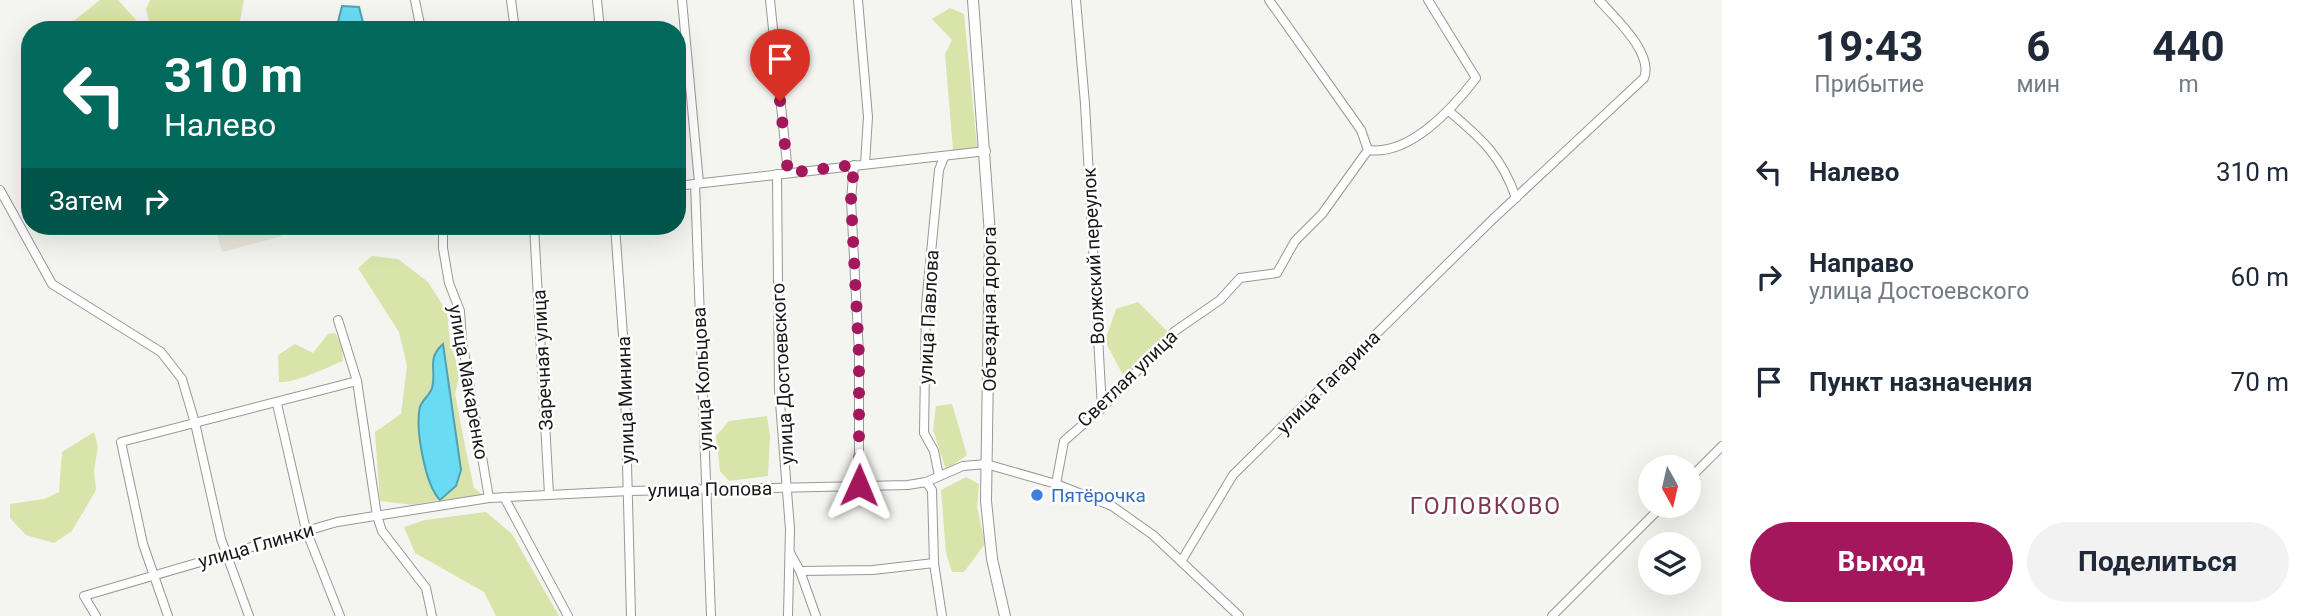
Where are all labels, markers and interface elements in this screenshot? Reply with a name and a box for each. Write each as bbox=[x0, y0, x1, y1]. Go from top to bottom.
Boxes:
text: 19:43 bbox=[1815, 22, 1923, 71]
text: 6 bbox=[2026, 22, 2050, 71]
text: 440 bbox=[2152, 22, 2225, 71]
pin bbox=[750, 29, 810, 101]
icon: arrive bbox=[761, 40, 799, 78]
text: 310 m bbox=[164, 47, 303, 104]
icon: left bbox=[49, 49, 140, 140]
text: Прибытие bbox=[1814, 71, 1924, 98]
text: мин bbox=[2016, 71, 2060, 98]
text: m bbox=[2178, 71, 2199, 98]
text: Налево bbox=[164, 106, 276, 144]
icon: left bbox=[1750, 153, 1788, 191]
text: Налево bbox=[1809, 157, 1899, 187]
text: 310 m bbox=[2216, 157, 2289, 187]
street label: Волжский переулок bbox=[1077, 166, 1110, 345]
icon: right bbox=[137, 182, 175, 220]
text: Затем bbox=[49, 186, 123, 216]
street label: Объездная дорога bbox=[978, 226, 1001, 392]
text: Направо bbox=[1809, 248, 1914, 278]
street label: улица Павлова bbox=[913, 249, 944, 385]
icon: right bbox=[1750, 258, 1788, 296]
text: 60 m bbox=[2231, 262, 2289, 292]
text: улица Достоевского bbox=[1809, 278, 2029, 305]
street label: улица Достоевского bbox=[766, 283, 799, 465]
street label: Заречная улица bbox=[527, 289, 558, 431]
street label: улица Макаренко bbox=[444, 303, 493, 461]
street label: улица Кольцова bbox=[687, 306, 718, 452]
street label: Светлая улица bbox=[1073, 325, 1182, 432]
street label: улица Гагарина bbox=[1272, 326, 1385, 439]
street label: улица Минина bbox=[612, 336, 639, 464]
icon: arrive bbox=[1750, 363, 1788, 401]
text: Пункт назначения bbox=[1809, 367, 2033, 397]
text: 70 m bbox=[2231, 367, 2289, 397]
position arrow bbox=[822, 448, 896, 522]
north arrow bbox=[1638, 455, 1701, 518]
map controls bbox=[1638, 455, 1701, 595]
street label: улица Попова bbox=[648, 477, 772, 502]
place label: Пятёрочка bbox=[1051, 484, 1146, 507]
marker: Пятёрочка bbox=[1029, 487, 1045, 503]
district label: ГОЛОВКОВО bbox=[1410, 493, 1562, 520]
street label: улица Глинки bbox=[196, 518, 317, 573]
button: Выход bbox=[1750, 522, 2013, 602]
button: Поделиться bbox=[2027, 522, 2289, 602]
button: layers bbox=[1638, 532, 1701, 595]

